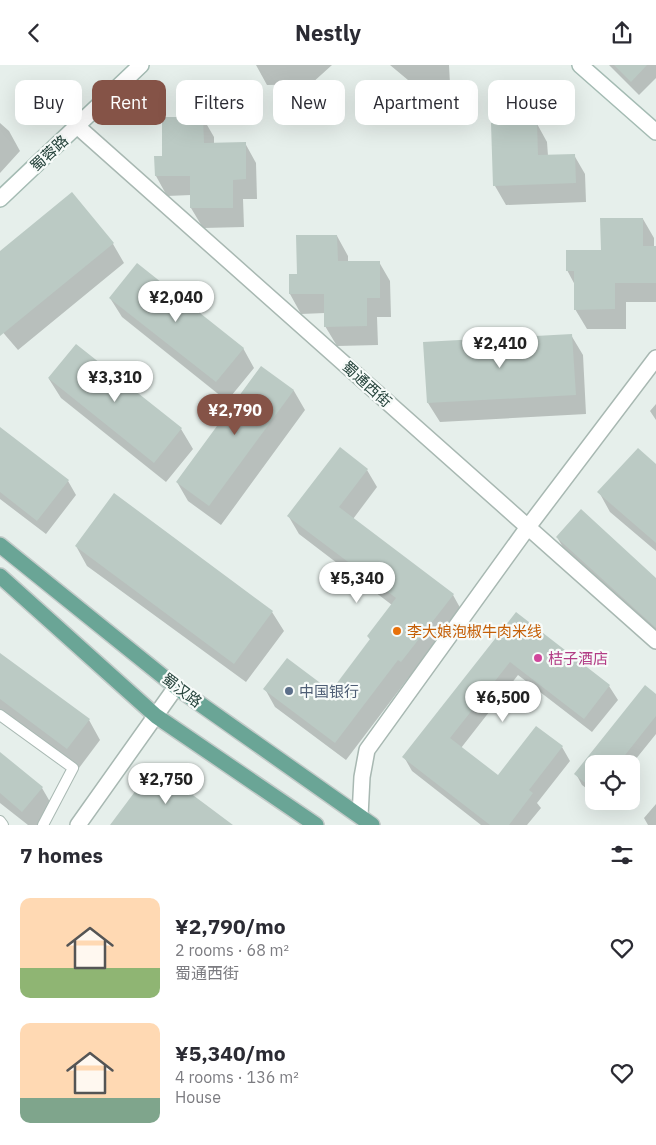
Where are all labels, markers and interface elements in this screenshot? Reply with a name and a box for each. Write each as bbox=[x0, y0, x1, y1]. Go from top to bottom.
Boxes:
text: Nestly bbox=[295, 18, 361, 47]
icon: back bbox=[20, 19, 48, 47]
icon: share bbox=[608, 19, 636, 47]
chip: Buy bbox=[15, 80, 82, 125]
chip: Rent bbox=[92, 80, 166, 125]
chip: Filters bbox=[176, 80, 263, 125]
chip: New bbox=[273, 80, 345, 125]
chip: Apartment bbox=[355, 80, 478, 125]
chip: House bbox=[488, 80, 575, 125]
street label: 蜀蓉路 bbox=[26, 131, 72, 175]
pin: ¥2,040 bbox=[135, 281, 217, 323]
text: ¥2,040 bbox=[149, 287, 203, 307]
pin: ¥2,410 bbox=[459, 327, 541, 369]
text: ¥2,410 bbox=[473, 333, 527, 353]
street label: 蜀通西街 bbox=[338, 357, 396, 411]
pin: ¥3,310 bbox=[74, 361, 156, 403]
text: ¥3,310 bbox=[88, 367, 142, 387]
pin: ¥2,790 bbox=[194, 393, 276, 436]
text: ¥2,790 bbox=[208, 400, 262, 420]
pin: ¥5,340 bbox=[316, 561, 398, 604]
text: ¥5,340 bbox=[330, 568, 384, 588]
place label: 李大娘泡椒牛肉米线 bbox=[407, 622, 542, 641]
marker: 李大娘泡椒牛肉米线 bbox=[391, 625, 403, 637]
place label: 桔子酒店 bbox=[548, 649, 608, 668]
marker: 桔子酒店 bbox=[532, 652, 544, 664]
street label: 蜀汉路 bbox=[158, 669, 206, 711]
pin: ¥6,500 bbox=[462, 681, 544, 723]
place label: 中国银行 bbox=[299, 682, 359, 701]
marker: 中国银行 bbox=[283, 685, 295, 697]
text: ¥6,500 bbox=[476, 687, 530, 707]
map controls bbox=[585, 755, 640, 810]
button: locate bbox=[585, 755, 640, 810]
pin: ¥2,750 bbox=[125, 763, 207, 805]
text: ¥2,750 bbox=[139, 769, 193, 789]
text: 7 homes bbox=[20, 841, 103, 869]
icon: filters bbox=[608, 841, 636, 869]
text: ¥2,790/mo bbox=[175, 912, 286, 940]
icon: home bbox=[60, 918, 120, 978]
icon: heart bbox=[608, 934, 636, 962]
text: 2 rooms · 68 m² bbox=[175, 940, 289, 960]
text: 蜀通西街 bbox=[175, 963, 239, 983]
text: ¥5,340/mo bbox=[175, 1039, 286, 1067]
icon: home bbox=[60, 1043, 120, 1103]
icon: heart bbox=[608, 1059, 636, 1087]
text: 4 rooms · 136 m² bbox=[175, 1067, 299, 1087]
text: House bbox=[175, 1087, 221, 1107]

